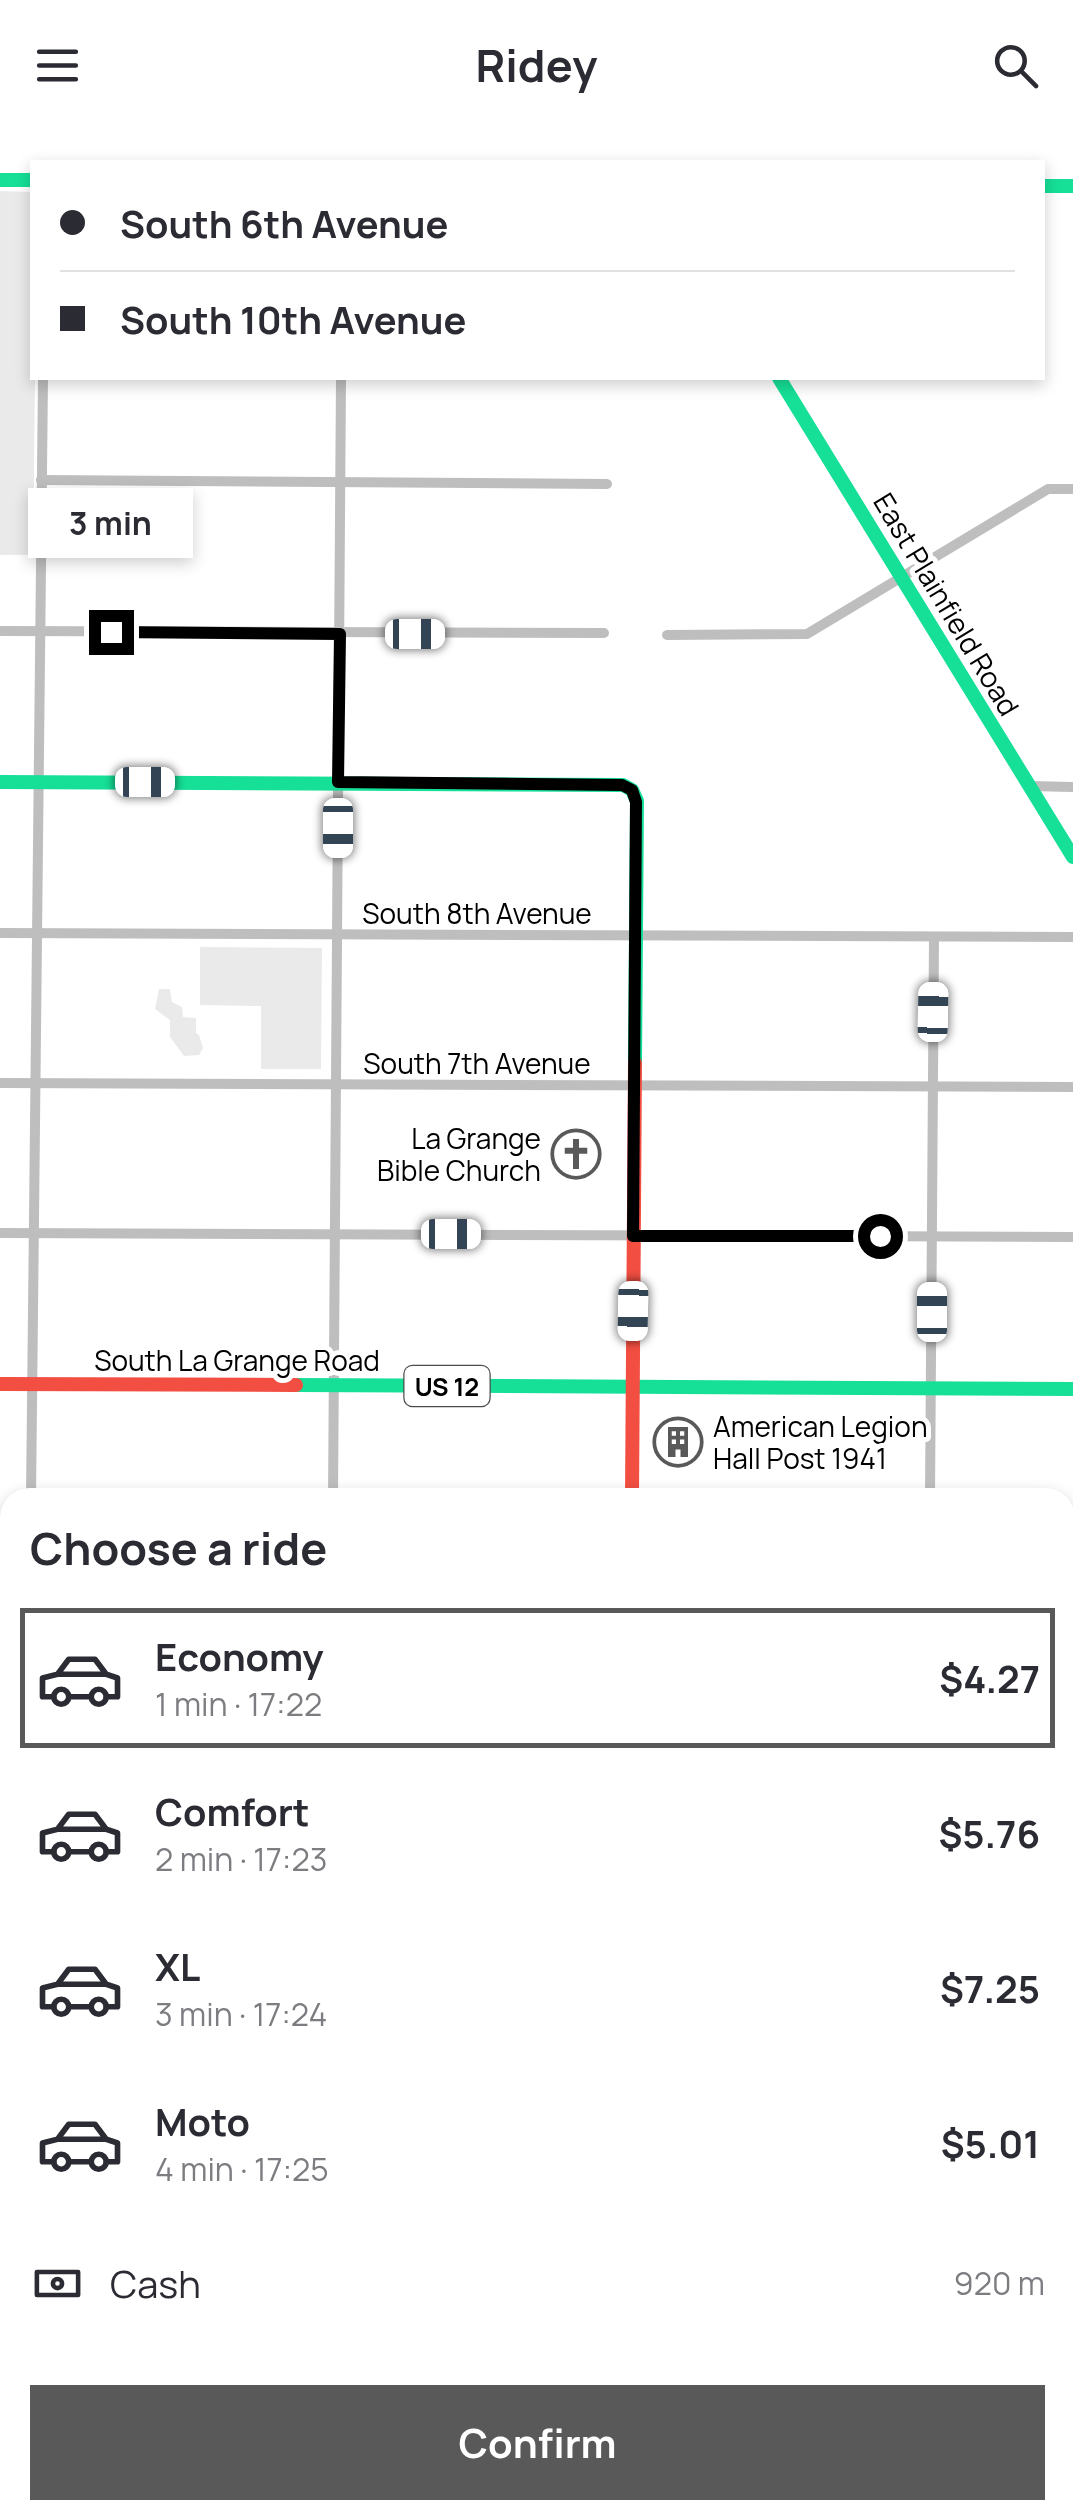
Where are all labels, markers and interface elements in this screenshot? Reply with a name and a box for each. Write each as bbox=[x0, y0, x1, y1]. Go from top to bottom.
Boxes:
text: Ridey bbox=[476, 34, 597, 96]
icon: menu bbox=[30, 38, 85, 93]
icon: search bbox=[988, 38, 1043, 93]
text: South 6th Avenue bbox=[120, 197, 448, 249]
text: South 10th Avenue bbox=[120, 293, 466, 345]
street label: East Plainfield Road bbox=[865, 486, 1029, 722]
callout: 3 min bbox=[28, 487, 194, 557]
text: 3 min bbox=[69, 501, 152, 545]
route end bbox=[89, 610, 134, 655]
car bbox=[385, 619, 445, 649]
car bbox=[115, 767, 175, 797]
car bbox=[323, 798, 353, 858]
street label: South 8th Avenue bbox=[362, 894, 592, 932]
car bbox=[917, 982, 949, 1042]
street label: South 7th Avenue bbox=[363, 1044, 591, 1082]
place label: La Grange Bible Church bbox=[377, 1119, 541, 1189]
church icon: La Grange Bible Church bbox=[550, 1128, 602, 1180]
route start bbox=[858, 1214, 903, 1259]
car bbox=[421, 1219, 481, 1249]
car bbox=[617, 1281, 649, 1341]
car bbox=[917, 1282, 947, 1342]
street label: South La Grange Road bbox=[94, 1341, 380, 1379]
road number: US 12 bbox=[404, 1366, 490, 1406]
place label: American Legion Hall Post 1941 bbox=[713, 1407, 928, 1477]
building icon: American Legion Hall Post 1941 bbox=[652, 1416, 704, 1468]
text: Choose a ride bbox=[30, 1517, 327, 1579]
text: Economy bbox=[155, 1630, 324, 1682]
icon: car bbox=[35, 1633, 125, 1723]
text: $4.27 bbox=[939, 1652, 1040, 1704]
text: 1 min · 17:22 bbox=[155, 1682, 322, 1726]
text: Comfort bbox=[155, 1785, 309, 1837]
icon: car bbox=[35, 1788, 125, 1878]
text: $5.76 bbox=[938, 1807, 1040, 1859]
text: 2 min · 17:23 bbox=[155, 1837, 327, 1881]
text: XL bbox=[155, 1940, 200, 1992]
icon: car bbox=[35, 1943, 125, 2033]
text: $7.25 bbox=[940, 1962, 1040, 2014]
text: 3 min · 17:24 bbox=[155, 1992, 327, 2036]
text: Moto bbox=[155, 2095, 250, 2147]
icon: car bbox=[35, 2098, 125, 2188]
text: $5.01 bbox=[941, 2117, 1040, 2169]
text: 4 min · 17:25 bbox=[155, 2147, 329, 2191]
icon: cash bbox=[30, 2256, 85, 2311]
text: Cash bbox=[110, 2257, 201, 2309]
text: 920 m bbox=[954, 2261, 1045, 2305]
button: Confirm bbox=[30, 2385, 1045, 2500]

